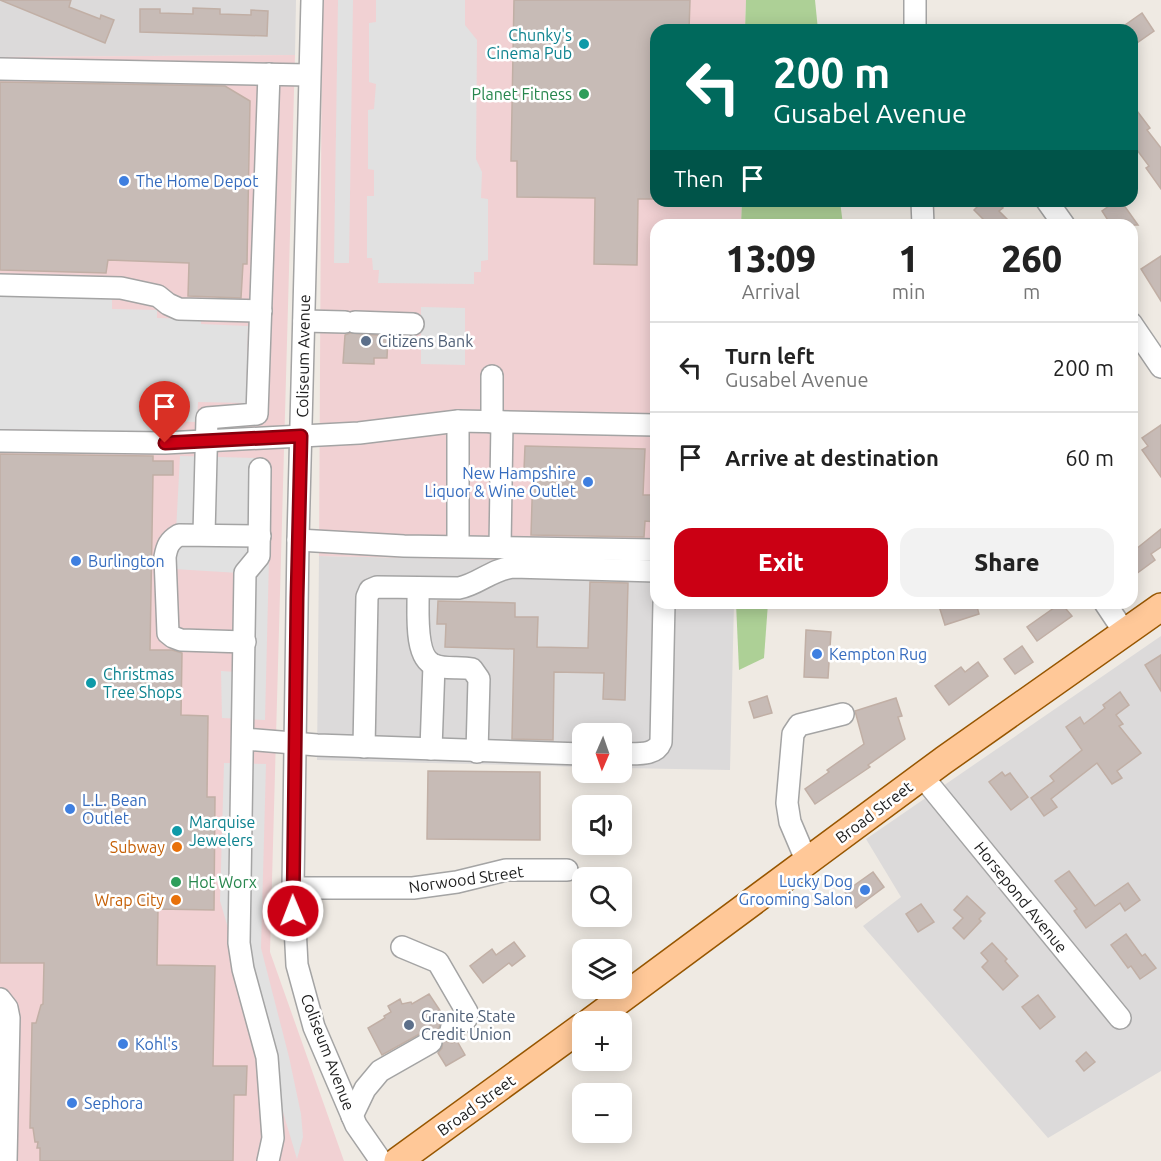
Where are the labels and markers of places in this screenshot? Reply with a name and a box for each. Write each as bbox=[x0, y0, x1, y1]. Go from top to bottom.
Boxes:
place label: Chunky's Cinema Pub bbox=[487, 26, 572, 62]
marker: Chunky's Cinema Pub bbox=[577, 37, 591, 51]
place label: Planet Fitness bbox=[472, 85, 572, 103]
marker: Planet Fitness bbox=[577, 87, 591, 101]
place label: The Home Depot bbox=[136, 172, 259, 190]
marker: The Home Depot bbox=[117, 174, 131, 188]
place label: Citizens Bank bbox=[378, 332, 473, 350]
marker: Citizens Bank bbox=[359, 334, 373, 348]
pin bbox=[139, 381, 190, 443]
place label: New Hampshire Liquor & Wine Outlet bbox=[424, 464, 577, 500]
marker: New Hampshire Liquor & Wine Outlet bbox=[581, 475, 595, 489]
place label: Burlington bbox=[88, 552, 165, 570]
marker: Burlington bbox=[69, 554, 83, 568]
place label: Kempton Rug bbox=[829, 645, 927, 663]
marker: Kempton Rug bbox=[810, 647, 824, 661]
place label: Christmas Tree Shops bbox=[103, 665, 182, 701]
marker: Christmas Tree Shops bbox=[84, 676, 98, 690]
place label: L.L. Bean Outlet bbox=[82, 791, 147, 827]
marker: L.L. Bean Outlet bbox=[63, 802, 77, 816]
place label: Marquise Jewelers bbox=[189, 813, 255, 849]
marker: Marquise Jewelers bbox=[170, 824, 184, 838]
place label: Subway bbox=[110, 838, 165, 856]
marker: Subway bbox=[170, 840, 184, 854]
place label: Lucky Dog Grooming Salon bbox=[739, 872, 853, 908]
place label: Hot Worx bbox=[188, 873, 257, 891]
marker: Hot Worx bbox=[169, 875, 183, 889]
marker: Lucky Dog Grooming Salon bbox=[858, 883, 872, 897]
place label: Wrap City bbox=[94, 891, 164, 909]
marker: Wrap City bbox=[169, 893, 183, 907]
place label: Granite State Credit Union bbox=[421, 1007, 516, 1043]
marker: Granite State Credit Union bbox=[402, 1018, 416, 1032]
place label: Kohl's bbox=[135, 1035, 178, 1053]
marker: Kohl's bbox=[116, 1037, 130, 1051]
place label: Sephora bbox=[84, 1094, 143, 1112]
marker: Sephora bbox=[65, 1096, 79, 1110]

